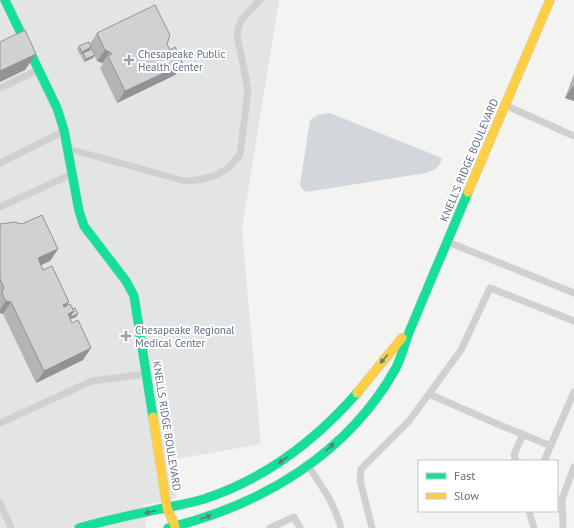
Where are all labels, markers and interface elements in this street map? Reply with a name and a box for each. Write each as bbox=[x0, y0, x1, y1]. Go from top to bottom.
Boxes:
place label: Chesapeake Public Health Center bbox=[138, 47, 225, 74]
marker: Chesapeake Public Health Center bbox=[123, 54, 135, 66]
street label: KNELL'S RIDGE BOULEVARD bbox=[437, 96, 501, 224]
place label: Chesapeake Regional Medical Center bbox=[135, 323, 235, 350]
marker: Chesapeake Regional Medical Center bbox=[120, 330, 132, 342]
one-way arrow bbox=[380, 354, 389, 364]
street label: KNELLS RIDGE BOULEVARD bbox=[150, 360, 184, 492]
one-way arrow bbox=[325, 443, 335, 452]
one-way arrow bbox=[277, 456, 288, 464]
legend bbox=[418, 460, 558, 512]
text: Fast bbox=[454, 468, 475, 483]
text: Slow bbox=[454, 488, 479, 503]
one-way arrow bbox=[144, 509, 156, 515]
one-way arrow bbox=[200, 514, 212, 520]

